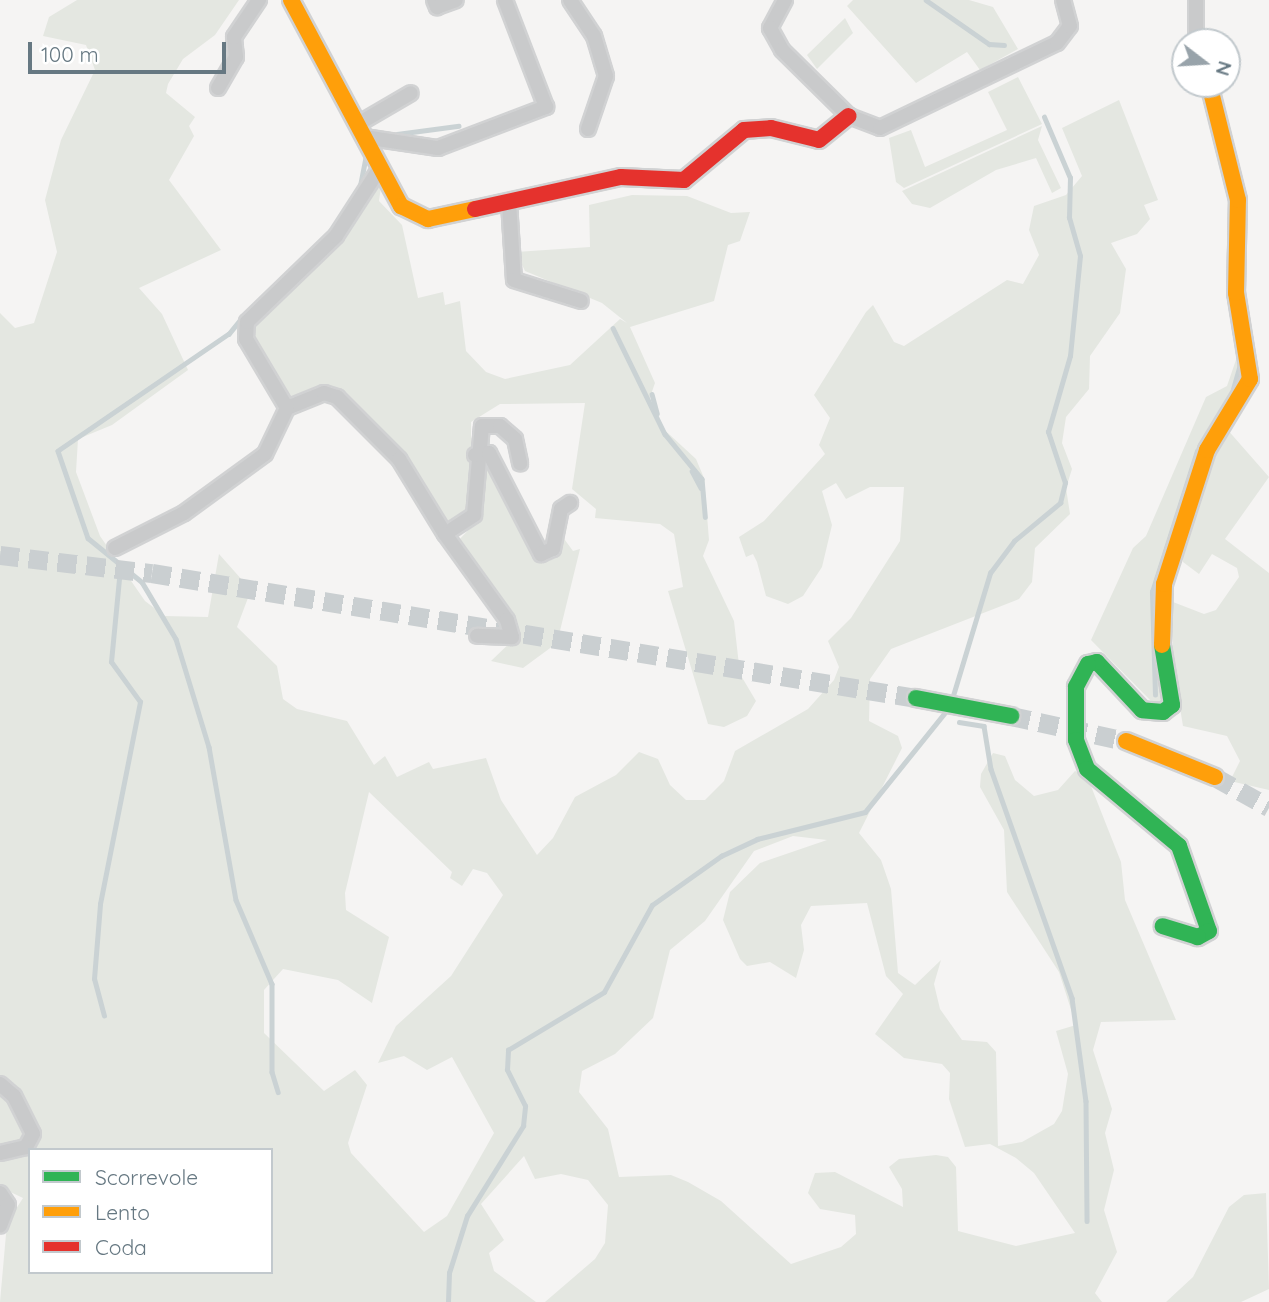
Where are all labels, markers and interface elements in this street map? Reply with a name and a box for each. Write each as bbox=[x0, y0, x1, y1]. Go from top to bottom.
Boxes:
scale bar bbox=[32, 28, 229, 72]
north arrow bbox=[1171, 28, 1241, 98]
text: 100 m bbox=[41, 41, 99, 67]
text: N bbox=[1211, 58, 1238, 79]
legend bbox=[28, 1148, 273, 1274]
text: Scorrevole bbox=[95, 1164, 198, 1190]
text: Lento bbox=[95, 1199, 150, 1225]
text: Coda bbox=[95, 1234, 147, 1260]

